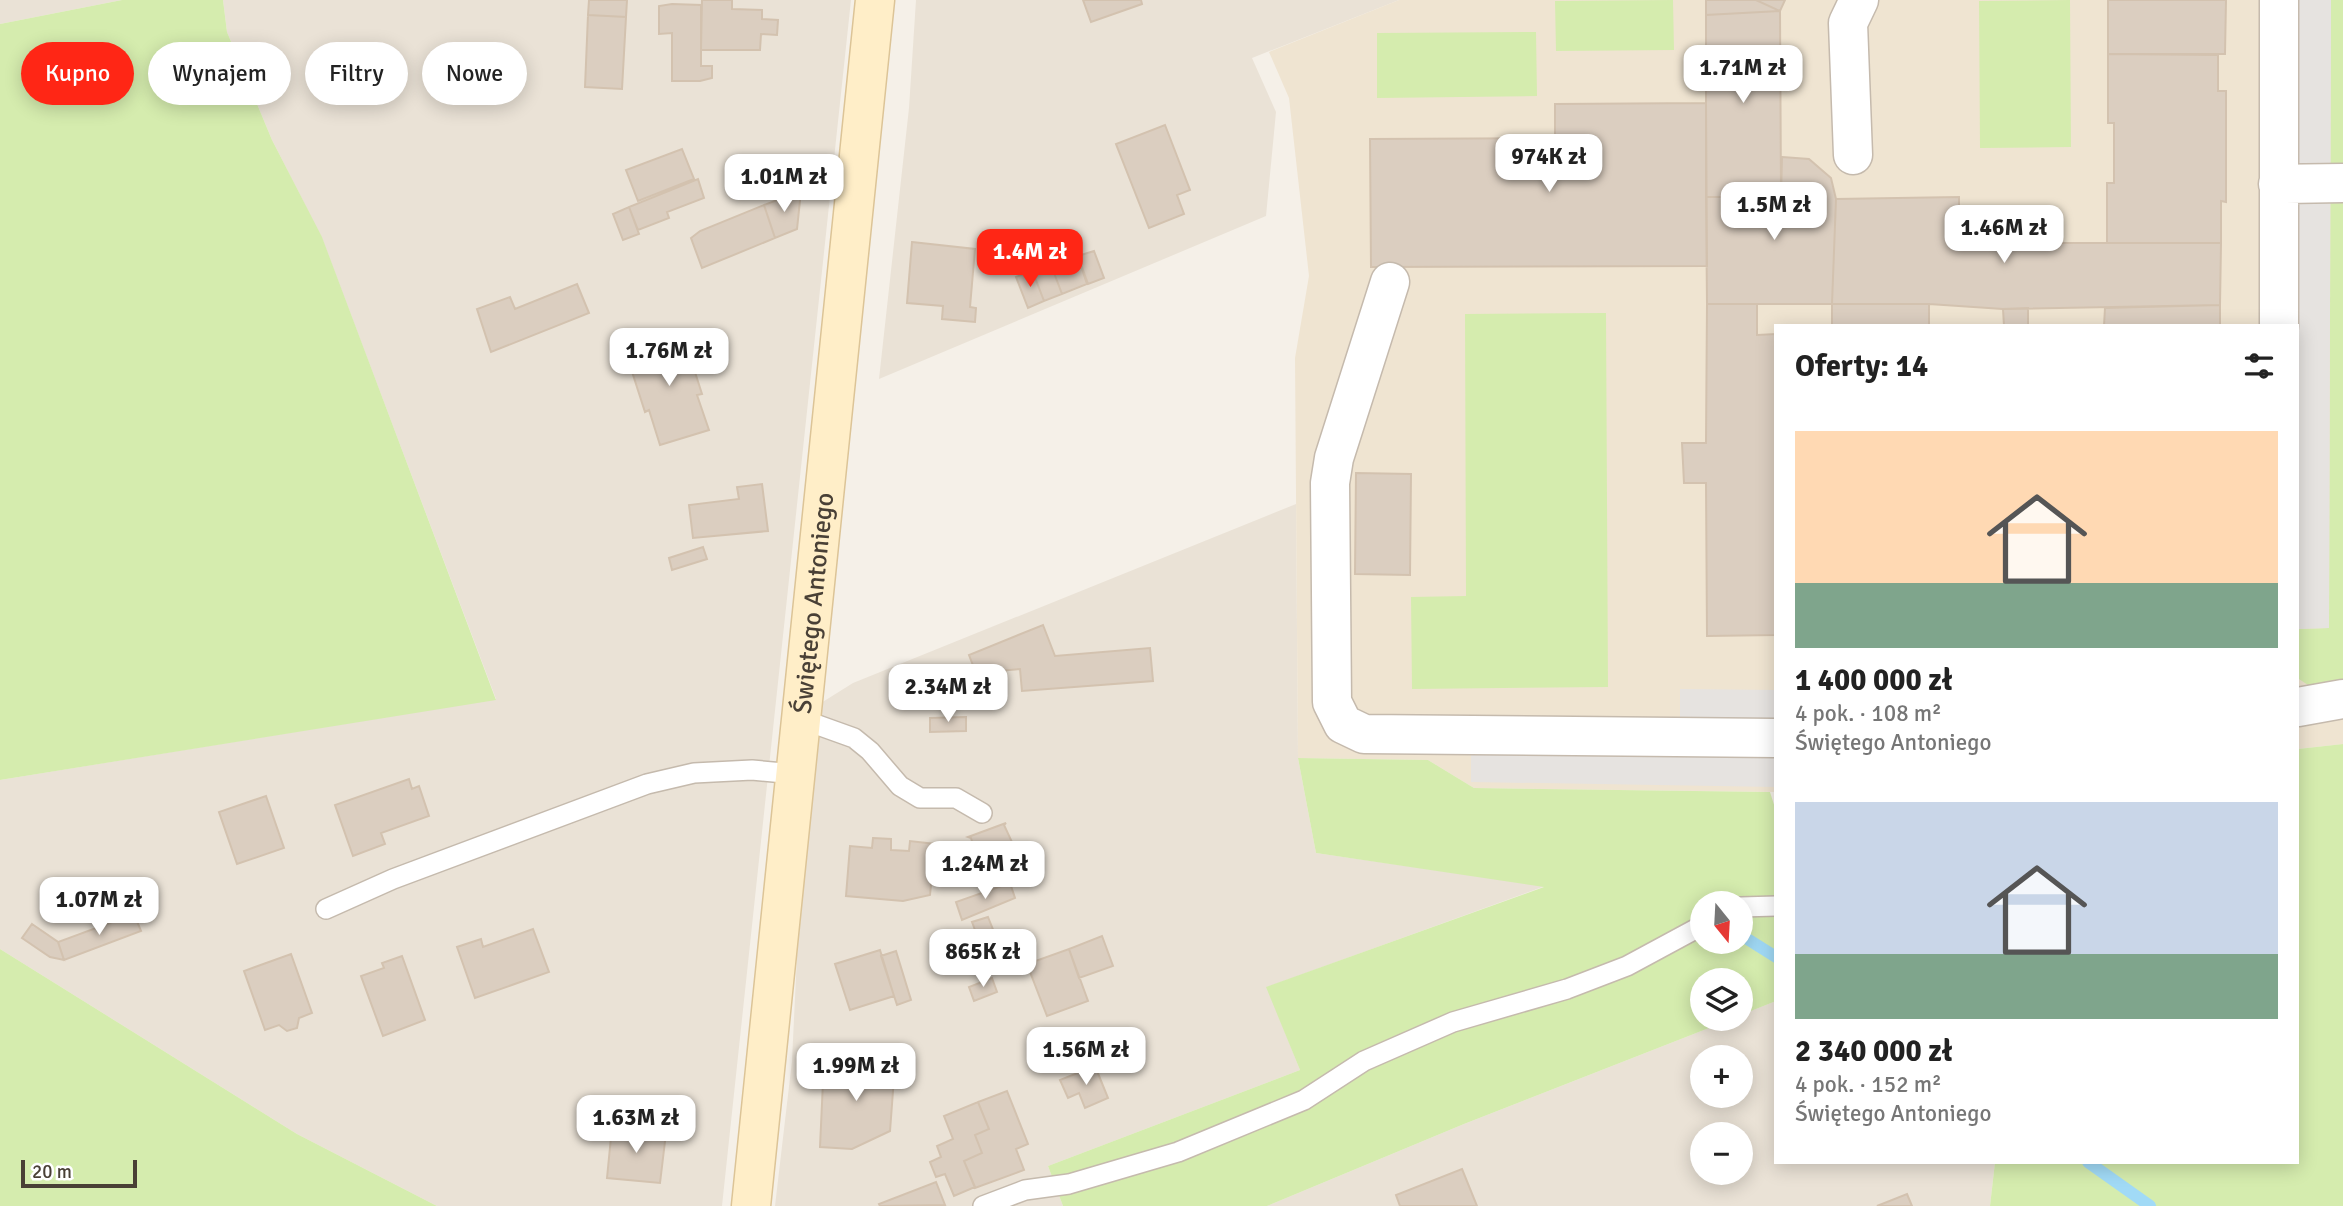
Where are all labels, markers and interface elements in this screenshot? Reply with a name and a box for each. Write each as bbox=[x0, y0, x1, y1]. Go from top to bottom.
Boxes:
chip: Kupno bbox=[21, 42, 134, 105]
chip: Wynajem bbox=[148, 42, 291, 105]
chip: Filtry bbox=[305, 42, 408, 105]
chip: Nowe bbox=[422, 42, 527, 105]
pin: 1.71M zł bbox=[1671, 46, 1815, 105]
text: 1.71M zł bbox=[1700, 53, 1786, 82]
pin: 974K zł bbox=[1484, 134, 1614, 194]
text: 974K zł bbox=[1511, 142, 1587, 171]
pin: 1.01M zł bbox=[712, 154, 856, 214]
text: 1.01M zł bbox=[741, 162, 827, 191]
pin: 1.5M zł bbox=[1709, 182, 1839, 242]
text: 1.5M zł bbox=[1737, 190, 1811, 219]
pin: 1.46M zł bbox=[1932, 205, 2076, 265]
text: 1.46M zł bbox=[1961, 213, 2047, 242]
pin: 1.4M zł bbox=[965, 230, 1095, 289]
text: 1.4M zł bbox=[993, 237, 1067, 266]
pin: 1.76M zł bbox=[597, 328, 741, 388]
text: 1.76M zł bbox=[626, 336, 712, 365]
icon: filters bbox=[2240, 347, 2278, 385]
text: Oferty: 14 bbox=[1795, 348, 1928, 385]
icon: home bbox=[1974, 476, 2100, 602]
street label: Świętego Antoniego bbox=[787, 491, 841, 715]
text: 1 400 000 zł bbox=[1795, 662, 1953, 699]
pin: 2.34M zł bbox=[876, 664, 1020, 724]
text: 2.34M zł bbox=[905, 672, 991, 701]
text: 4 pok. · 108 m² bbox=[1795, 699, 1942, 728]
text: Świętego Antoniego bbox=[1795, 728, 1991, 757]
pin: 1.24M zł bbox=[913, 842, 1057, 901]
icon: home bbox=[1974, 847, 2100, 973]
text: 1.24M zł bbox=[942, 849, 1028, 878]
pin: 1.07M zł bbox=[27, 878, 171, 937]
text: 1.07M zł bbox=[56, 885, 142, 914]
north arrow bbox=[1690, 891, 1754, 954]
map controls bbox=[1690, 891, 1753, 1185]
pin: 865K zł bbox=[918, 930, 1048, 989]
text: 865K zł bbox=[945, 937, 1021, 966]
button: layers bbox=[1690, 968, 1753, 1031]
pin: 1.56M zł bbox=[1014, 1028, 1158, 1087]
text: 2 340 000 zł bbox=[1795, 1033, 1953, 1070]
text: 1.56M zł bbox=[1043, 1035, 1129, 1064]
pin: 1.99M zł bbox=[784, 1044, 928, 1103]
button: + bbox=[1690, 1045, 1753, 1108]
text: 1.99M zł bbox=[813, 1051, 899, 1080]
text: 4 pok. · 152 m² bbox=[1795, 1070, 1942, 1099]
pin: 1.63M zł bbox=[564, 1096, 708, 1155]
text: Świętego Antoniego bbox=[1795, 1099, 1991, 1128]
text: 1.63M zł bbox=[593, 1103, 679, 1132]
button: − bbox=[1690, 1122, 1753, 1185]
scale bar bbox=[21, 1157, 136, 1189]
text: 20 m bbox=[32, 1160, 72, 1184]

